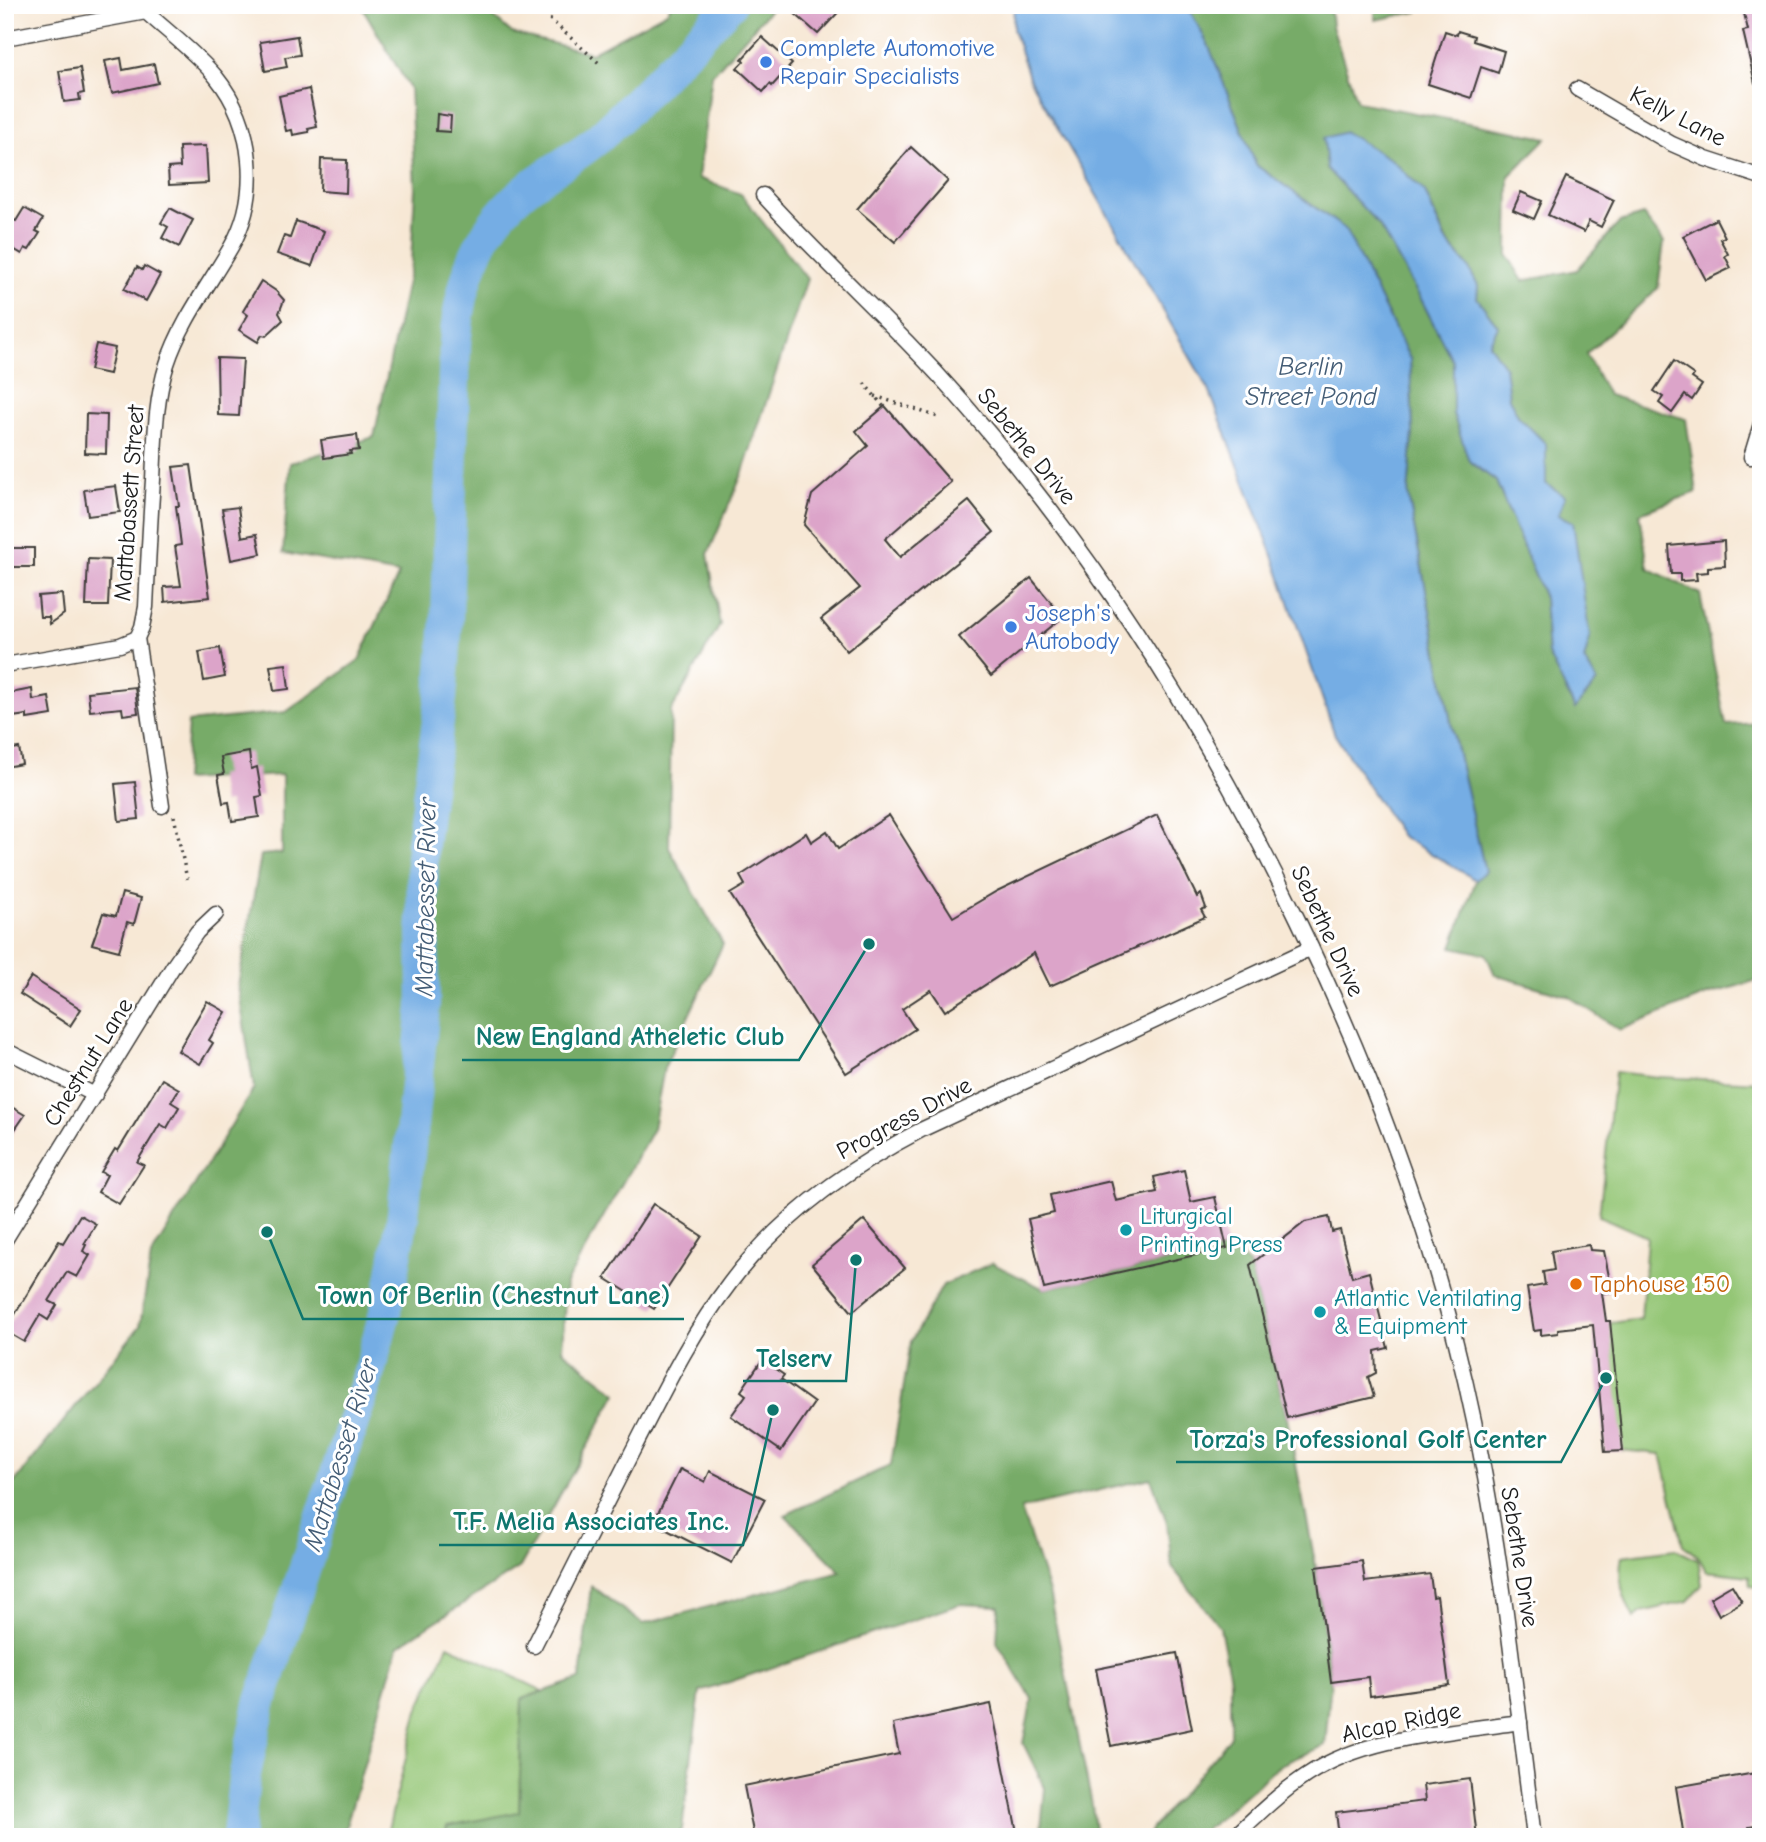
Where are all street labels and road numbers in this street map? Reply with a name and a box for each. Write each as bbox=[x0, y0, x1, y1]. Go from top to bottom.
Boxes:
street label: Kelly Lane bbox=[1625, 80, 1731, 152]
street label: Sebethe Drive bbox=[972, 382, 1082, 510]
street label: Mattabassett Street bbox=[108, 403, 150, 602]
street label: Sebethe Drive bbox=[1285, 861, 1371, 1001]
street label: Chestnut Lane bbox=[37, 993, 139, 1131]
street label: Progress Drive bbox=[832, 1071, 976, 1165]
street label: Sebethe Drive bbox=[1495, 1485, 1545, 1629]
street label: Alcap Ridge bbox=[1339, 1696, 1463, 1748]

